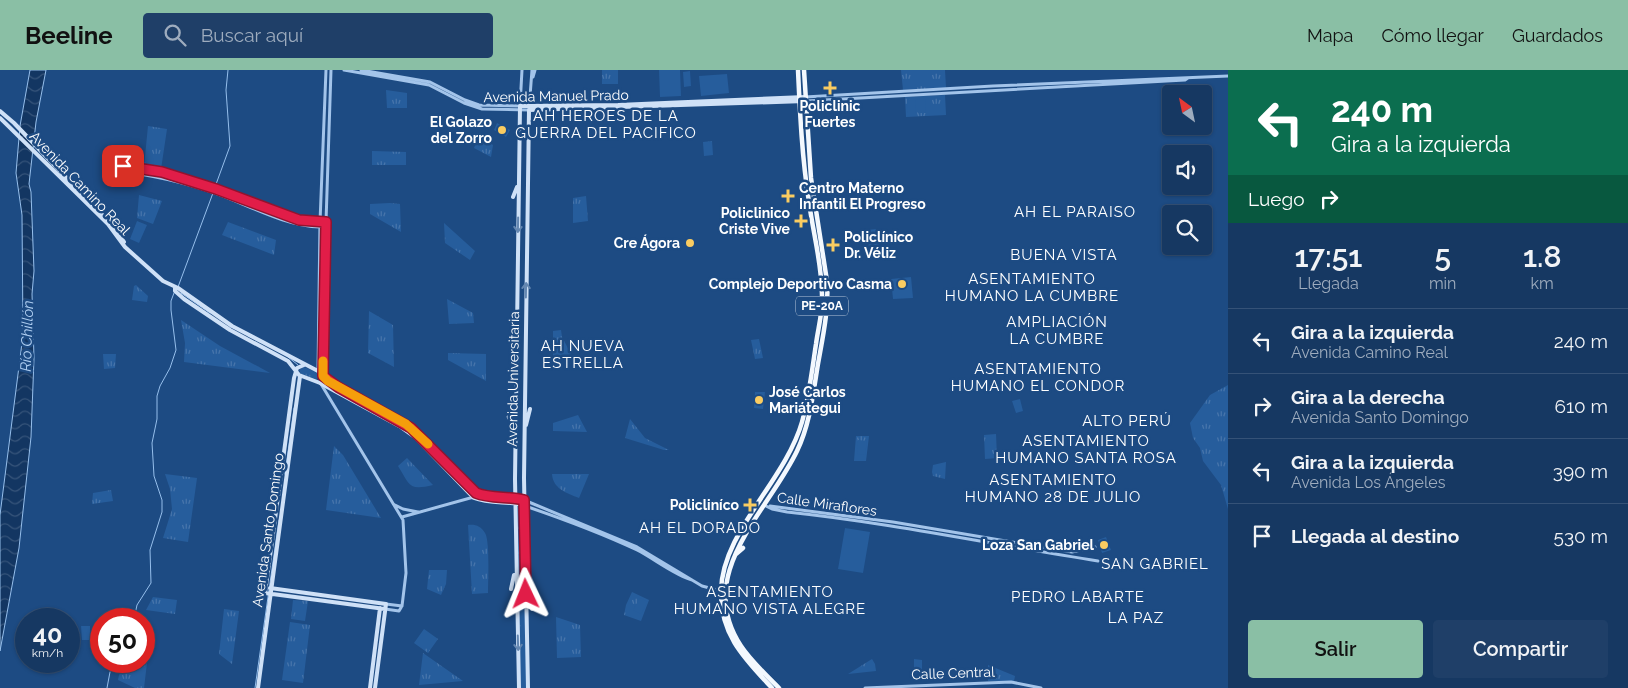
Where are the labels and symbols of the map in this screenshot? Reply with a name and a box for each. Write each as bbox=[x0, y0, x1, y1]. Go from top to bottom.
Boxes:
marker: Policlinic Fuertes bbox=[823, 81, 837, 95]
north arrow bbox=[1162, 85, 1212, 135]
street label: Avenida Manuel Prado bbox=[483, 87, 629, 105]
place label: Policlinic Fuertes bbox=[800, 98, 861, 130]
district label: AH HEROES DE LA GUERRA DEL PACIFICO bbox=[515, 107, 697, 142]
place label: El Golazo del Zorro bbox=[430, 114, 493, 146]
marker: El Golazo del Zorro bbox=[496, 124, 508, 136]
street label: Avenida Camino Real bbox=[27, 128, 134, 238]
pin bbox=[102, 145, 144, 187]
place label: Centro Materno Infantil El Progreso bbox=[799, 180, 926, 212]
marker: Centro Materno Infantil El Progreso bbox=[781, 189, 795, 203]
district label: AH EL PARAISO bbox=[1014, 203, 1136, 221]
place label: Policlinico Criste Vive bbox=[719, 205, 791, 237]
marker: Policlinico Criste Vive bbox=[794, 214, 808, 228]
one-way arrow bbox=[513, 216, 523, 233]
place label: Policlínico Dr. Véliz bbox=[844, 229, 914, 261]
place label: Cre Ágora bbox=[614, 234, 680, 251]
marker: Cre Ágora bbox=[684, 237, 696, 249]
marker: Policlínico Dr. Véliz bbox=[826, 238, 840, 252]
district label: BUENA VISTA bbox=[1010, 246, 1118, 264]
district label: ASENTAMIENTO HUMANO LA CUMBRE bbox=[945, 270, 1119, 305]
place label: Complejo Deportivo Casma bbox=[709, 276, 892, 292]
marker: Complejo Deportivo Casma bbox=[896, 278, 908, 290]
one-way arrow bbox=[521, 282, 531, 298]
road number: PE-20A bbox=[796, 297, 848, 316]
water label: Río Chillón bbox=[17, 300, 37, 372]
street label: Avenida Universitaria bbox=[504, 311, 522, 447]
district label: AMPLIACIÓN LA CUMBRE bbox=[1006, 313, 1108, 348]
district label: AH NUEVA ESTRELLA bbox=[541, 337, 625, 372]
district label: ASENTAMIENTO HUMANO EL CONDOR bbox=[951, 360, 1125, 395]
place label: José Carlos Mariátegui bbox=[769, 384, 846, 416]
marker: José Carlos Mariátegui bbox=[753, 394, 765, 406]
district label: ALTO PERÚ bbox=[1082, 412, 1172, 430]
district label: ASENTAMIENTO HUMANO SANTA ROSA bbox=[995, 432, 1177, 467]
street label: Avenida Santo Domingo bbox=[249, 452, 287, 608]
district label: ASENTAMIENTO HUMANO 28 DE JULIO bbox=[965, 471, 1141, 506]
street label: Calle Miraflores bbox=[776, 489, 878, 519]
place label: Policliníco bbox=[670, 497, 740, 513]
marker: Policliníco bbox=[743, 498, 757, 512]
district label: AH EL DORADO bbox=[639, 519, 761, 537]
place label: Loza San Gabriel bbox=[982, 537, 1095, 553]
marker: Loza San Gabriel bbox=[1098, 539, 1110, 551]
district label: SAN GABRIEL bbox=[1101, 555, 1209, 573]
position arrow bbox=[499, 567, 551, 619]
district label: ASENTAMIENTO HUMANO VISTA ALEGRE bbox=[674, 583, 866, 618]
district label: PEDRO LABARTE bbox=[1011, 588, 1145, 606]
speed limit sign: 50 bbox=[90, 608, 155, 673]
district label: LA PAZ bbox=[1108, 609, 1164, 627]
one-way arrow bbox=[513, 634, 523, 651]
street label: Calle Central bbox=[911, 664, 995, 682]

